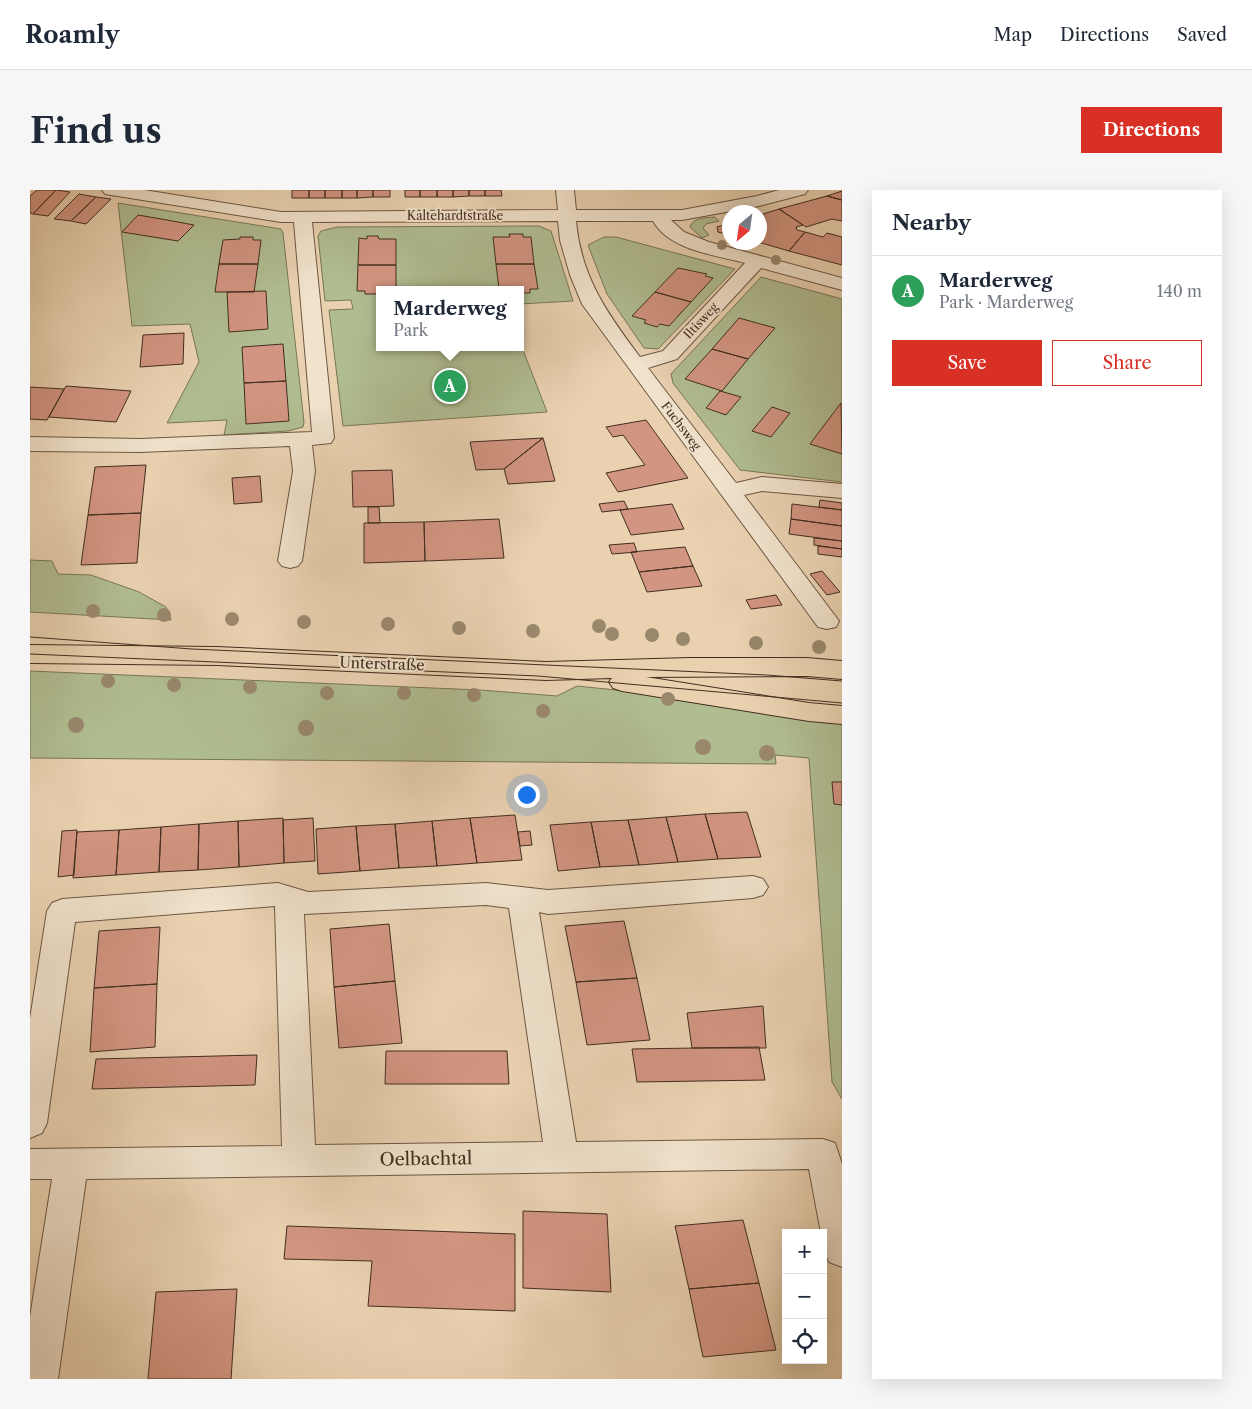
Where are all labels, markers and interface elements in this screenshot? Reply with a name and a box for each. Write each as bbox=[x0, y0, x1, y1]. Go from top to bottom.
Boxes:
text: Roamly bbox=[25, 20, 119, 49]
text: Map bbox=[993, 24, 1032, 46]
text: Directions bbox=[1060, 24, 1149, 46]
text: Saved bbox=[1177, 24, 1227, 46]
button: Directions bbox=[1081, 107, 1222, 153]
text: Find us bbox=[30, 109, 162, 152]
north arrow bbox=[722, 205, 767, 250]
street label: Kaltehardtstraße bbox=[407, 208, 503, 223]
text: Nearby bbox=[892, 210, 971, 235]
text: Marderweg bbox=[939, 269, 1052, 292]
text: A bbox=[902, 281, 914, 301]
text: 140 m bbox=[1157, 281, 1202, 301]
popup bbox=[376, 286, 524, 351]
text: Park · Marderweg bbox=[939, 292, 1073, 312]
text: Marderweg bbox=[393, 297, 507, 320]
street label: Iltisweg bbox=[680, 299, 722, 342]
text: Park bbox=[393, 320, 428, 340]
button: Save bbox=[892, 340, 1042, 386]
button: Share bbox=[1052, 340, 1202, 386]
pin: A bbox=[434, 367, 466, 405]
street label: Fuchsweg bbox=[658, 399, 705, 453]
street label: Unterstraße bbox=[339, 653, 425, 674]
your location bbox=[514, 782, 540, 808]
street label: Oelbachtal bbox=[379, 1147, 473, 1171]
map controls bbox=[782, 1229, 827, 1364]
button: + bbox=[782, 1229, 827, 1274]
button: − bbox=[782, 1274, 827, 1319]
button: locate bbox=[782, 1319, 827, 1364]

